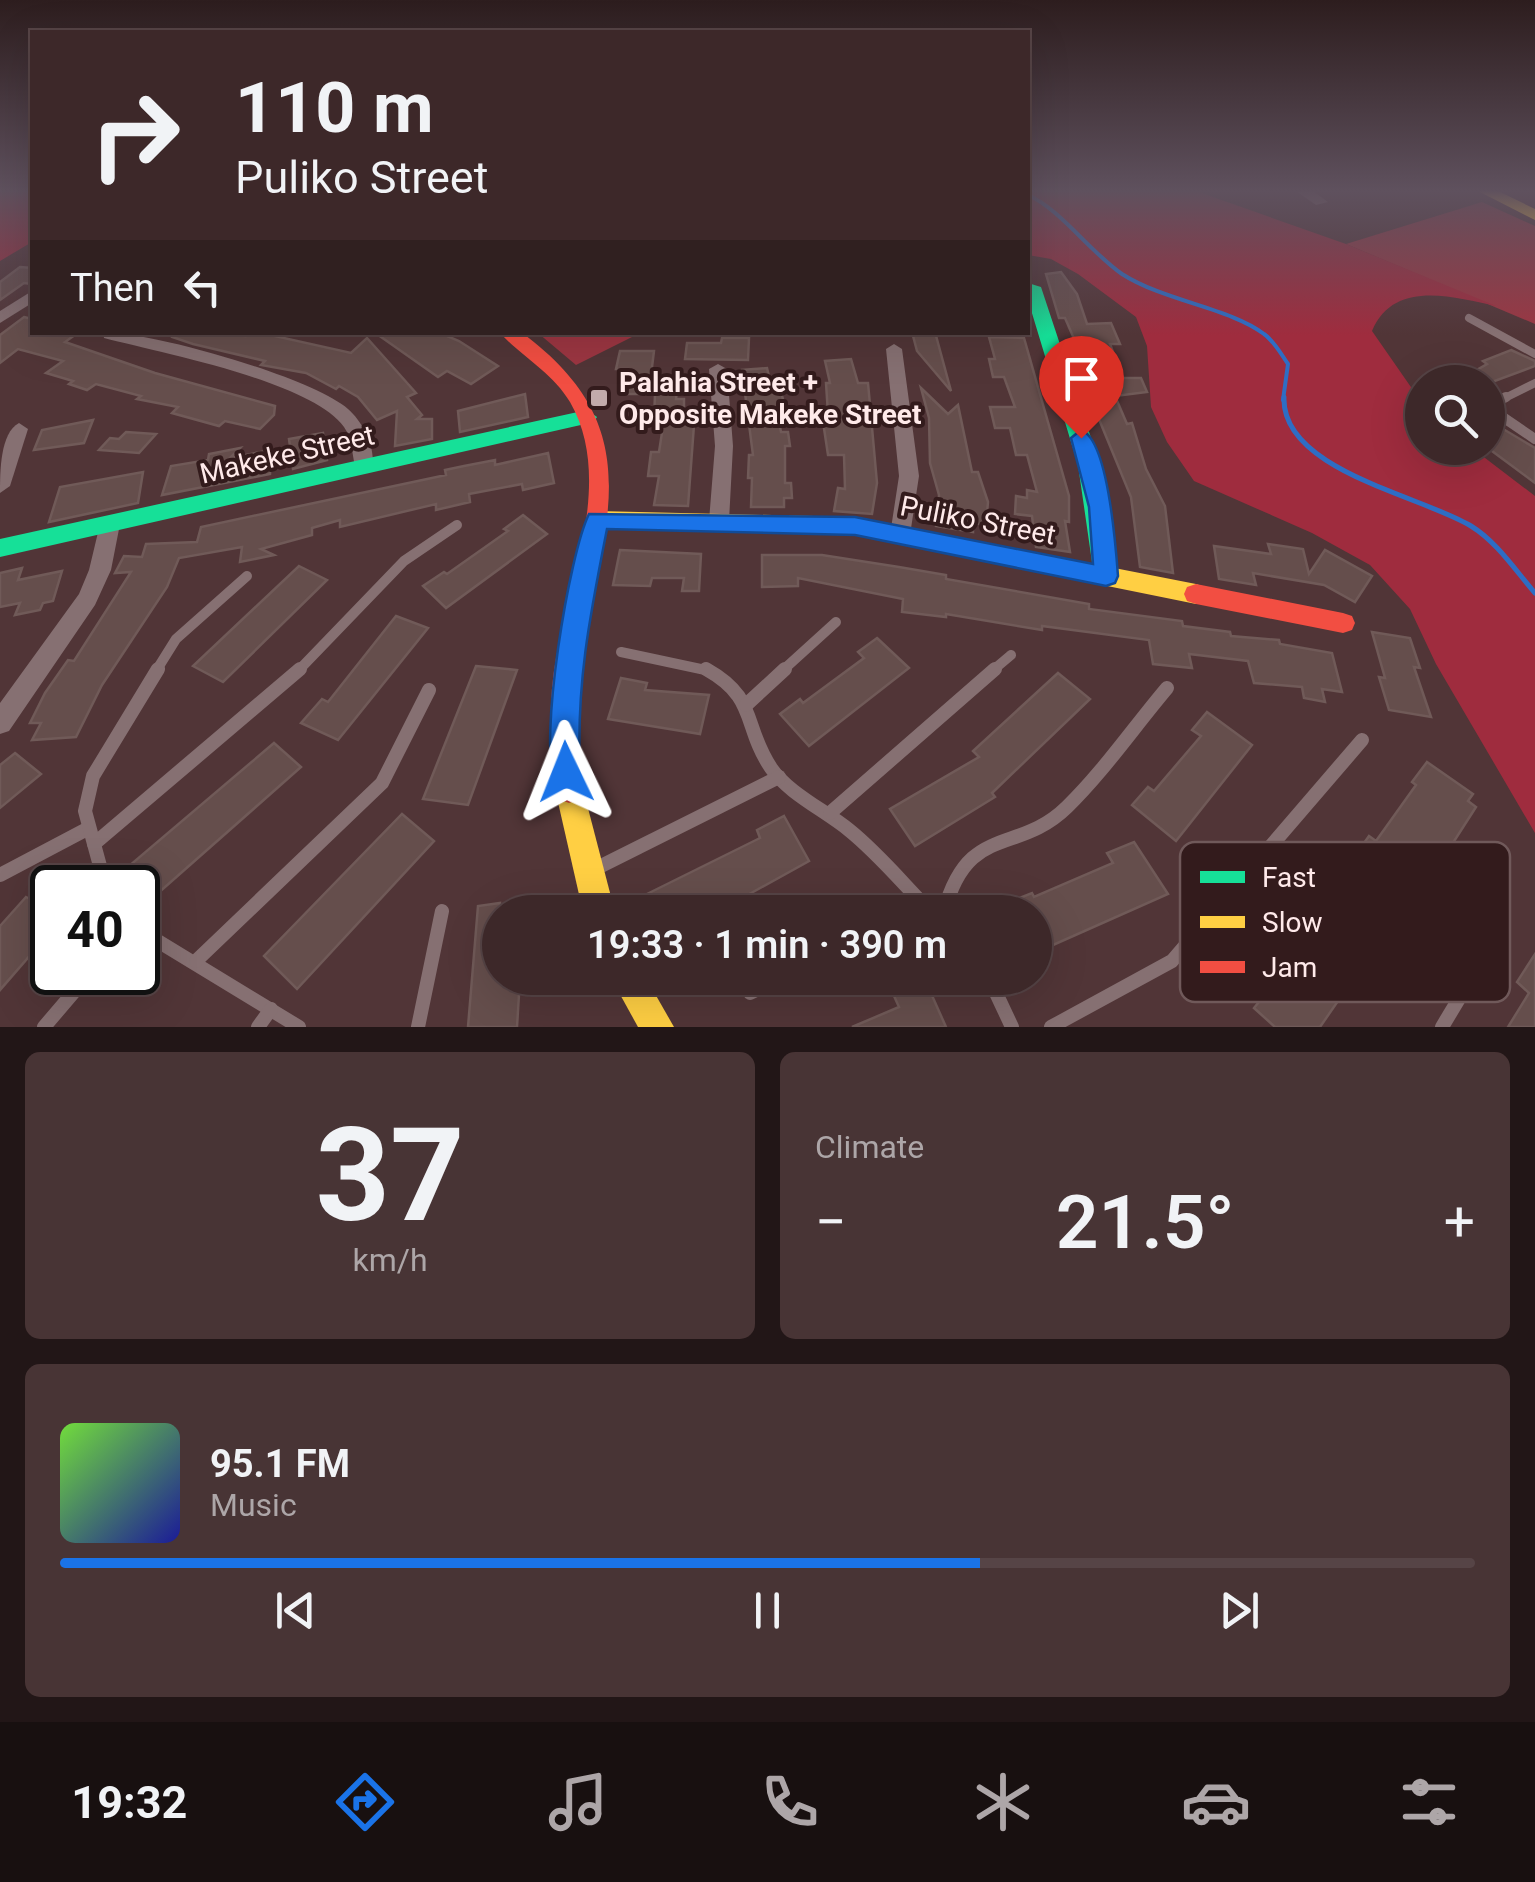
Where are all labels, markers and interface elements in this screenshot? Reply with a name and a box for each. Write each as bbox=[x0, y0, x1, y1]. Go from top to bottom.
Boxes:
text: 110 m bbox=[235, 67, 434, 149]
icon: right bbox=[70, 70, 200, 200]
text: Puliko Street bbox=[235, 151, 488, 204]
icon: left bbox=[175, 260, 230, 315]
text: Then bbox=[70, 266, 155, 310]
pin bbox=[1039, 336, 1124, 439]
icon: arrive bbox=[1054, 351, 1109, 406]
map controls bbox=[1405, 365, 1505, 465]
button: search bbox=[1405, 365, 1505, 465]
place label: Palahia Street + Opposite Makeke Street bbox=[619, 366, 921, 431]
marker: Palahia Street + Opposite Makeke Street bbox=[588, 387, 610, 409]
street label: Makeke Street bbox=[197, 418, 378, 491]
street label: Puliko Street bbox=[897, 489, 1058, 552]
position arrow bbox=[514, 720, 618, 824]
legend bbox=[1180, 842, 1510, 1002]
text: Fast bbox=[1262, 861, 1316, 894]
speed limit sign: 40 bbox=[30, 865, 160, 995]
text: Slow bbox=[1262, 906, 1322, 939]
text: 19:33 · 1 min · 390 m bbox=[587, 923, 947, 967]
text: Jam bbox=[1262, 951, 1317, 984]
text: 37 bbox=[315, 1099, 465, 1252]
text: Climate bbox=[815, 1128, 924, 1166]
text: 21.5° bbox=[1056, 1178, 1235, 1266]
text: − bbox=[815, 1190, 846, 1254]
text: + bbox=[1444, 1190, 1475, 1254]
text: km/h bbox=[352, 1241, 428, 1279]
text: 95.1 FM bbox=[210, 1442, 350, 1486]
text: Music bbox=[210, 1486, 297, 1524]
icon: previous bbox=[268, 1583, 323, 1638]
icon: pause bbox=[740, 1583, 795, 1638]
icon: next bbox=[1212, 1583, 1267, 1638]
icon: directions bbox=[330, 1767, 400, 1837]
icon: music bbox=[543, 1767, 613, 1837]
icon: phone bbox=[755, 1767, 825, 1837]
icon: climate bbox=[968, 1767, 1038, 1837]
icon: car bbox=[1181, 1767, 1251, 1837]
icon: filters bbox=[1394, 1767, 1464, 1837]
text: 19:32 bbox=[71, 1776, 187, 1829]

